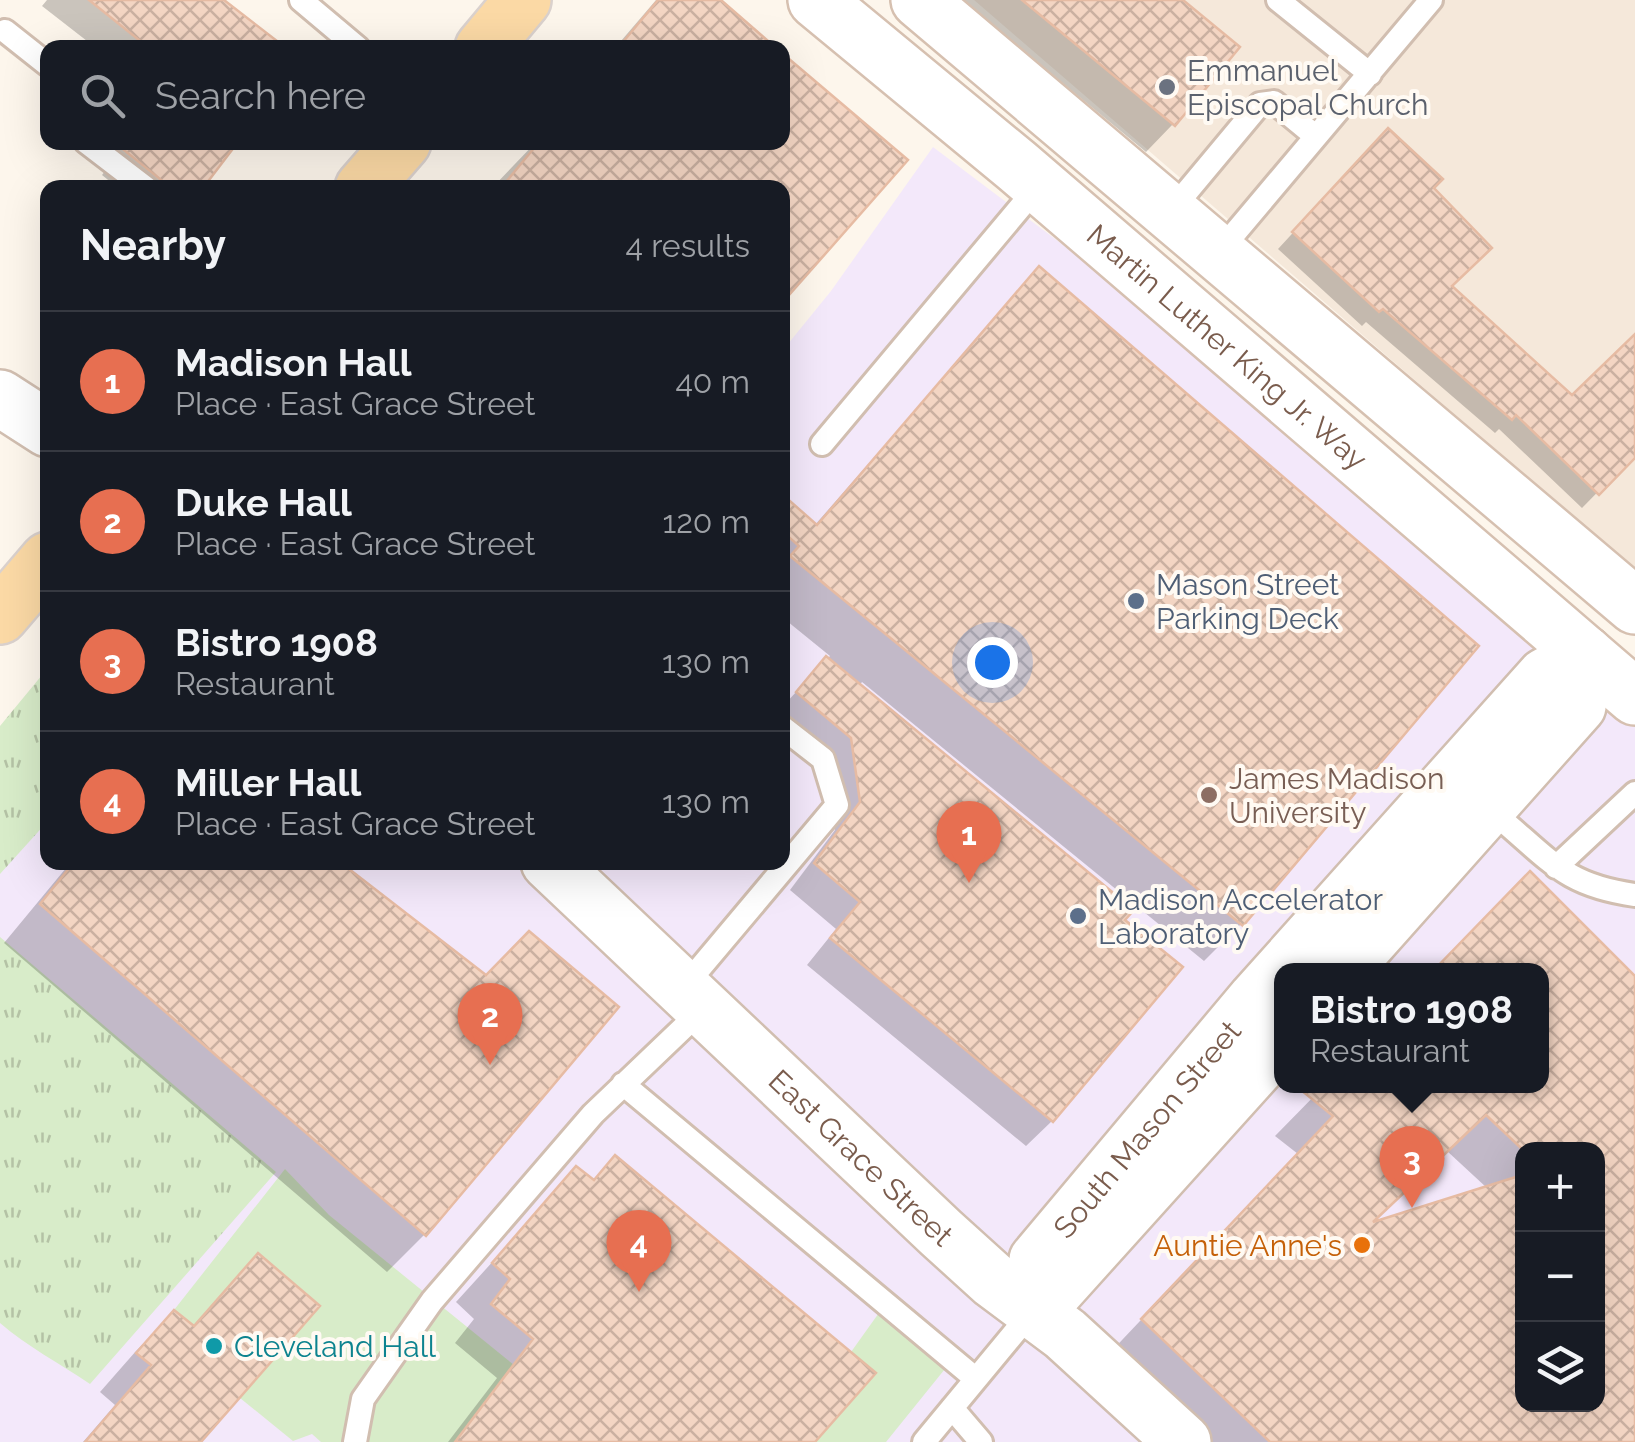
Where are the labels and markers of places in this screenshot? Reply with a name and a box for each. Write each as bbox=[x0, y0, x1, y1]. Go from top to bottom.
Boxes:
place label: Emmanuel Episcopal Church bbox=[1187, 53, 1428, 122]
marker: Emmanuel Episcopal Church bbox=[1156, 76, 1178, 98]
place label: Mason Street Parking Deck bbox=[1156, 567, 1339, 636]
marker: Mason Street Parking Deck bbox=[1125, 590, 1147, 612]
place label: James Madison University bbox=[1229, 761, 1444, 830]
marker: James Madison University bbox=[1198, 784, 1220, 806]
pin: 1 bbox=[936, 800, 1002, 883]
place label: Madison Accelerator Laboratory bbox=[1098, 882, 1383, 951]
marker: Madison Accelerator Laboratory bbox=[1067, 905, 1089, 927]
pin: 2 bbox=[458, 982, 522, 1065]
pin: 3 bbox=[1380, 1126, 1444, 1208]
pin: 4 bbox=[606, 1210, 672, 1292]
place label: Auntie Anne's bbox=[1153, 1228, 1342, 1263]
marker: Auntie Anne's bbox=[1351, 1234, 1373, 1256]
place label: Cleveland Hall bbox=[234, 1329, 437, 1364]
marker: Cleveland Hall bbox=[203, 1335, 225, 1357]

